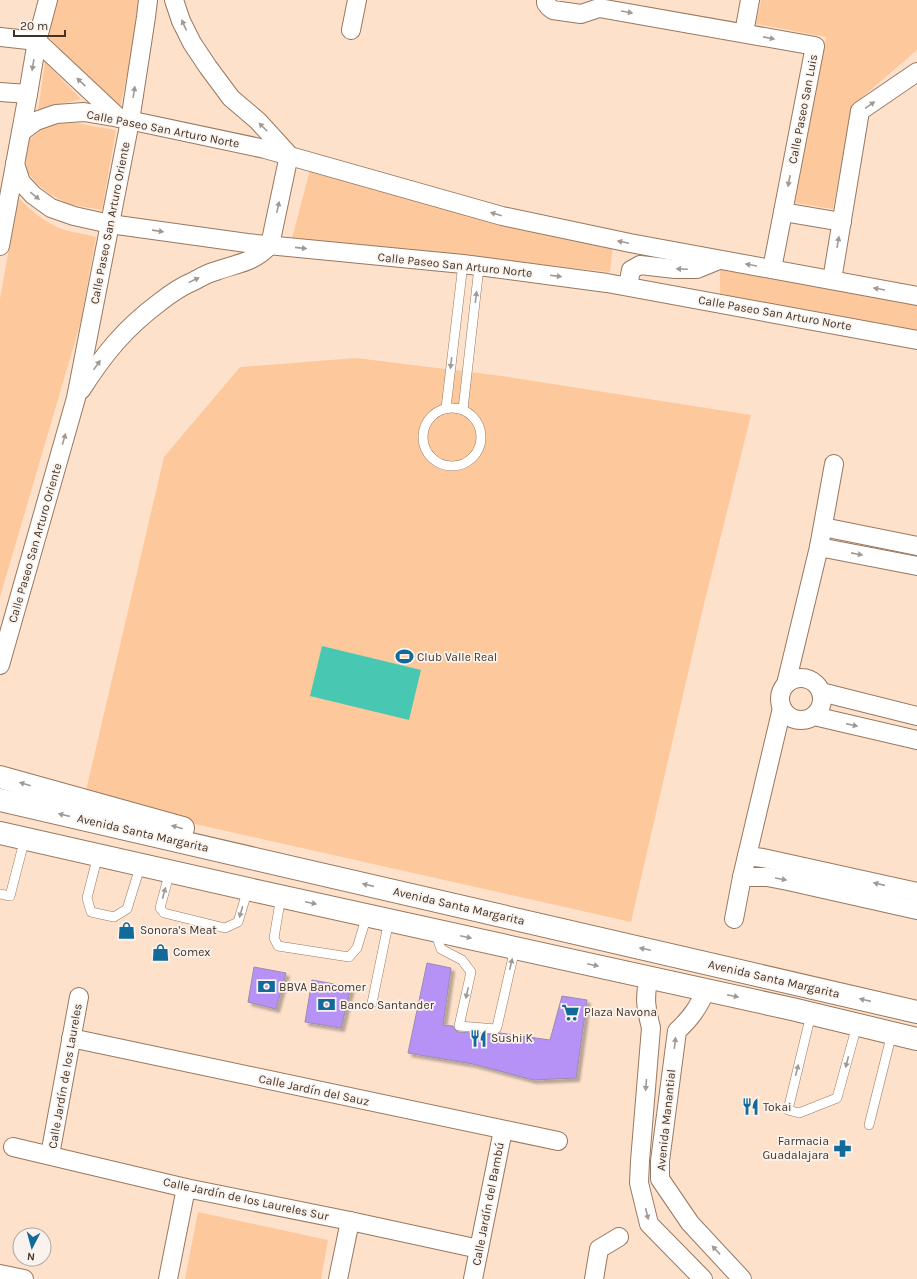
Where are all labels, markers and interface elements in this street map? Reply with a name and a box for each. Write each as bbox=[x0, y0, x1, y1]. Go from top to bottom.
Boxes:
one-way arrow bbox=[621, 10, 633, 16]
scale bar bbox=[14, 12, 65, 38]
text: 20 m bbox=[20, 19, 48, 33]
one-way arrow bbox=[181, 20, 187, 31]
one-way arrow bbox=[763, 35, 775, 41]
street label: Calle Paseo San Luis bbox=[785, 53, 821, 165]
one-way arrow bbox=[30, 59, 36, 71]
one-way arrow bbox=[76, 77, 86, 87]
one-way arrow bbox=[131, 86, 137, 98]
one-way arrow bbox=[865, 101, 875, 109]
street label: Calle Paseo San Arturo Norte bbox=[85, 107, 241, 151]
one-way arrow bbox=[258, 122, 268, 132]
street label: Calle Paseo San Arturo Oriente bbox=[87, 141, 133, 305]
one-way arrow bbox=[786, 175, 792, 187]
one-way arrow bbox=[30, 192, 40, 200]
one-way arrow bbox=[276, 201, 282, 213]
one-way arrow bbox=[490, 211, 502, 217]
one-way arrow bbox=[152, 228, 164, 234]
one-way arrow bbox=[835, 236, 841, 248]
one-way arrow bbox=[617, 238, 629, 244]
one-way arrow bbox=[295, 245, 307, 252]
street label: Calle Paseo San Arturo Norte bbox=[377, 250, 533, 280]
one-way arrow bbox=[745, 262, 757, 268]
one-way arrow bbox=[675, 266, 688, 272]
one-way arrow bbox=[550, 273, 562, 279]
one-way arrow bbox=[189, 277, 200, 284]
one-way arrow bbox=[873, 286, 885, 292]
one-way arrow bbox=[473, 291, 479, 303]
street label: Calle Paseo San Arturo Norte bbox=[697, 293, 853, 333]
one-way arrow bbox=[448, 357, 454, 369]
one-way arrow bbox=[93, 360, 101, 370]
one-way arrow bbox=[61, 432, 67, 444]
street label: Calle Paseo San Arturo Oriente bbox=[5, 462, 65, 624]
one-way arrow bbox=[851, 551, 864, 557]
sports icon: Club Valle Real bbox=[394, 647, 414, 667]
place label: Club Valle Real bbox=[417, 650, 497, 664]
one-way arrow bbox=[845, 722, 858, 728]
one-way arrow bbox=[19, 781, 31, 787]
street label: Avenida Santa Margarita bbox=[76, 811, 210, 855]
one-way arrow bbox=[58, 812, 70, 818]
one-way arrow bbox=[171, 824, 183, 830]
one-way arrow bbox=[775, 876, 787, 882]
one-way arrow bbox=[873, 880, 885, 886]
one-way arrow bbox=[362, 882, 374, 888]
street label: Avenida Santa Margarita bbox=[392, 884, 526, 928]
one-way arrow bbox=[161, 886, 167, 898]
one-way arrow bbox=[305, 900, 318, 906]
one-way arrow bbox=[238, 906, 244, 918]
shop icon: Sonora's Meat bbox=[117, 920, 137, 940]
place label: Sonora's Meat bbox=[140, 923, 217, 937]
one-way arrow bbox=[460, 934, 472, 940]
shop icon: Comex bbox=[150, 942, 170, 962]
place label: Comex bbox=[173, 945, 210, 959]
one-way arrow bbox=[638, 946, 651, 952]
street label: Avenida Santa Margarita bbox=[707, 957, 841, 1001]
one-way arrow bbox=[508, 958, 514, 970]
one-way arrow bbox=[586, 962, 599, 968]
bank icon: BBVA Bancomer bbox=[256, 977, 276, 997]
place label: BBVA Bancomer bbox=[279, 980, 366, 994]
one-way arrow bbox=[463, 987, 469, 999]
one-way arrow bbox=[727, 994, 739, 1000]
bank icon: Banco Santander bbox=[317, 995, 337, 1015]
one-way arrow bbox=[859, 997, 872, 1003]
place label: Banco Santander bbox=[340, 998, 435, 1012]
street label: Calle Jardín de los Laureles bbox=[45, 1002, 85, 1150]
supermarket icon: Plaza Navona bbox=[561, 1002, 581, 1022]
place label: Plaza Navona bbox=[584, 1005, 657, 1019]
restaurant icon: Sushi K bbox=[468, 1028, 488, 1048]
place label: Sushi K bbox=[491, 1031, 533, 1045]
one-way arrow bbox=[672, 1037, 678, 1049]
one-way arrow bbox=[843, 1056, 849, 1068]
one-way arrow bbox=[795, 1064, 801, 1077]
street label: Avenida Manantial bbox=[654, 1068, 678, 1172]
street label: Calle Jardín del Sauz bbox=[257, 1071, 371, 1109]
one-way arrow bbox=[643, 1079, 650, 1091]
restaurant icon: Tokai bbox=[740, 1097, 760, 1117]
place label: Tokai bbox=[763, 1100, 792, 1114]
place label: Farmacia Guadalajara bbox=[762, 1134, 829, 1162]
pharmacy icon: Farmacia Guadalajara bbox=[832, 1138, 852, 1158]
street label: Calle Jardín del Bambú bbox=[469, 1141, 507, 1267]
street label: Calle Jardín de los Laureles Sur bbox=[162, 1175, 331, 1224]
one-way arrow bbox=[644, 1208, 650, 1220]
north arrow bbox=[12, 1227, 52, 1267]
one-way arrow bbox=[712, 1246, 721, 1255]
text: N bbox=[26, 1250, 36, 1263]

